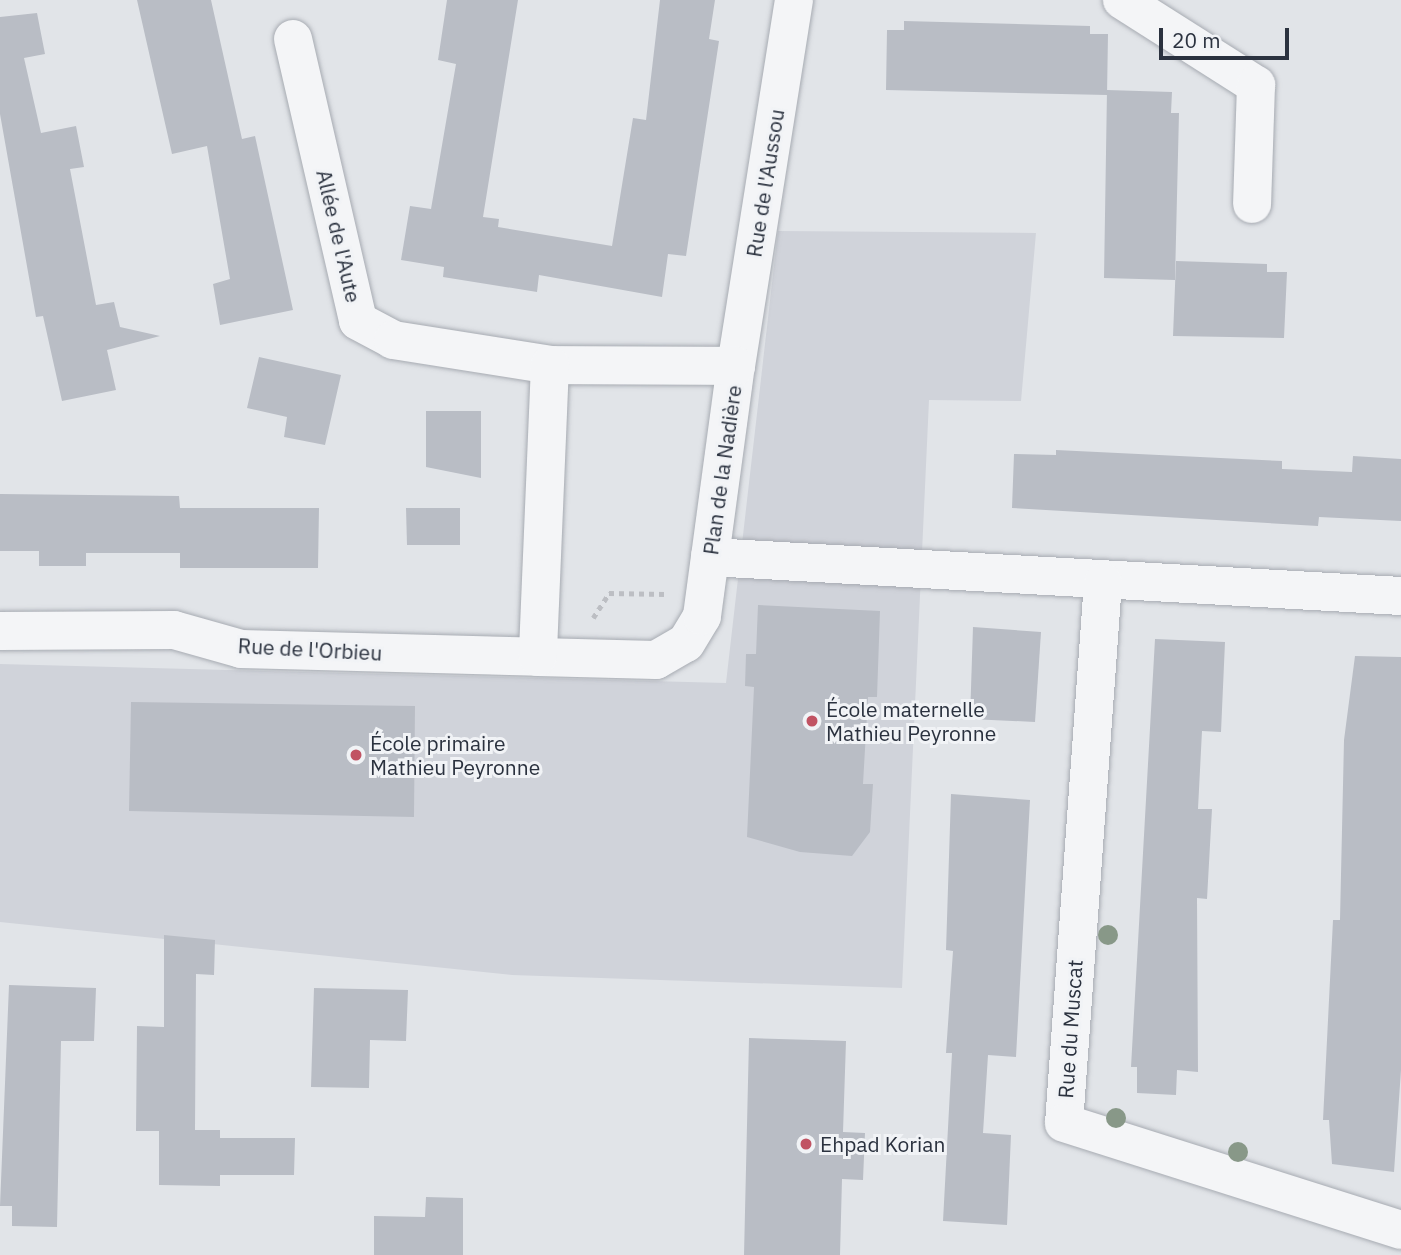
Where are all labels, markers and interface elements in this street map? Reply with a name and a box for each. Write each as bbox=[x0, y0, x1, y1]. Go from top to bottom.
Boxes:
scale bar bbox=[1163, 14, 1292, 58]
text: 20 m bbox=[1172, 26, 1221, 54]
street label: Rue de l'Aussou bbox=[741, 107, 789, 259]
street label: Allée de l'Aute bbox=[311, 167, 367, 305]
street label: Plan de la Nadière bbox=[698, 383, 746, 557]
street label: Rue de l'Orbieu bbox=[237, 633, 383, 665]
place label: École maternelle Mathieu Peyronne bbox=[826, 696, 996, 746]
marker: École maternelle Mathieu Peyronne bbox=[804, 713, 820, 729]
place label: École primaire Mathieu Peyronne bbox=[370, 730, 540, 780]
marker: École primaire Mathieu Peyronne bbox=[348, 747, 364, 763]
street label: Rue du Muscat bbox=[1053, 959, 1087, 1099]
place label: Ehpad Korian bbox=[820, 1131, 945, 1157]
marker: Ehpad Korian bbox=[798, 1136, 814, 1152]

